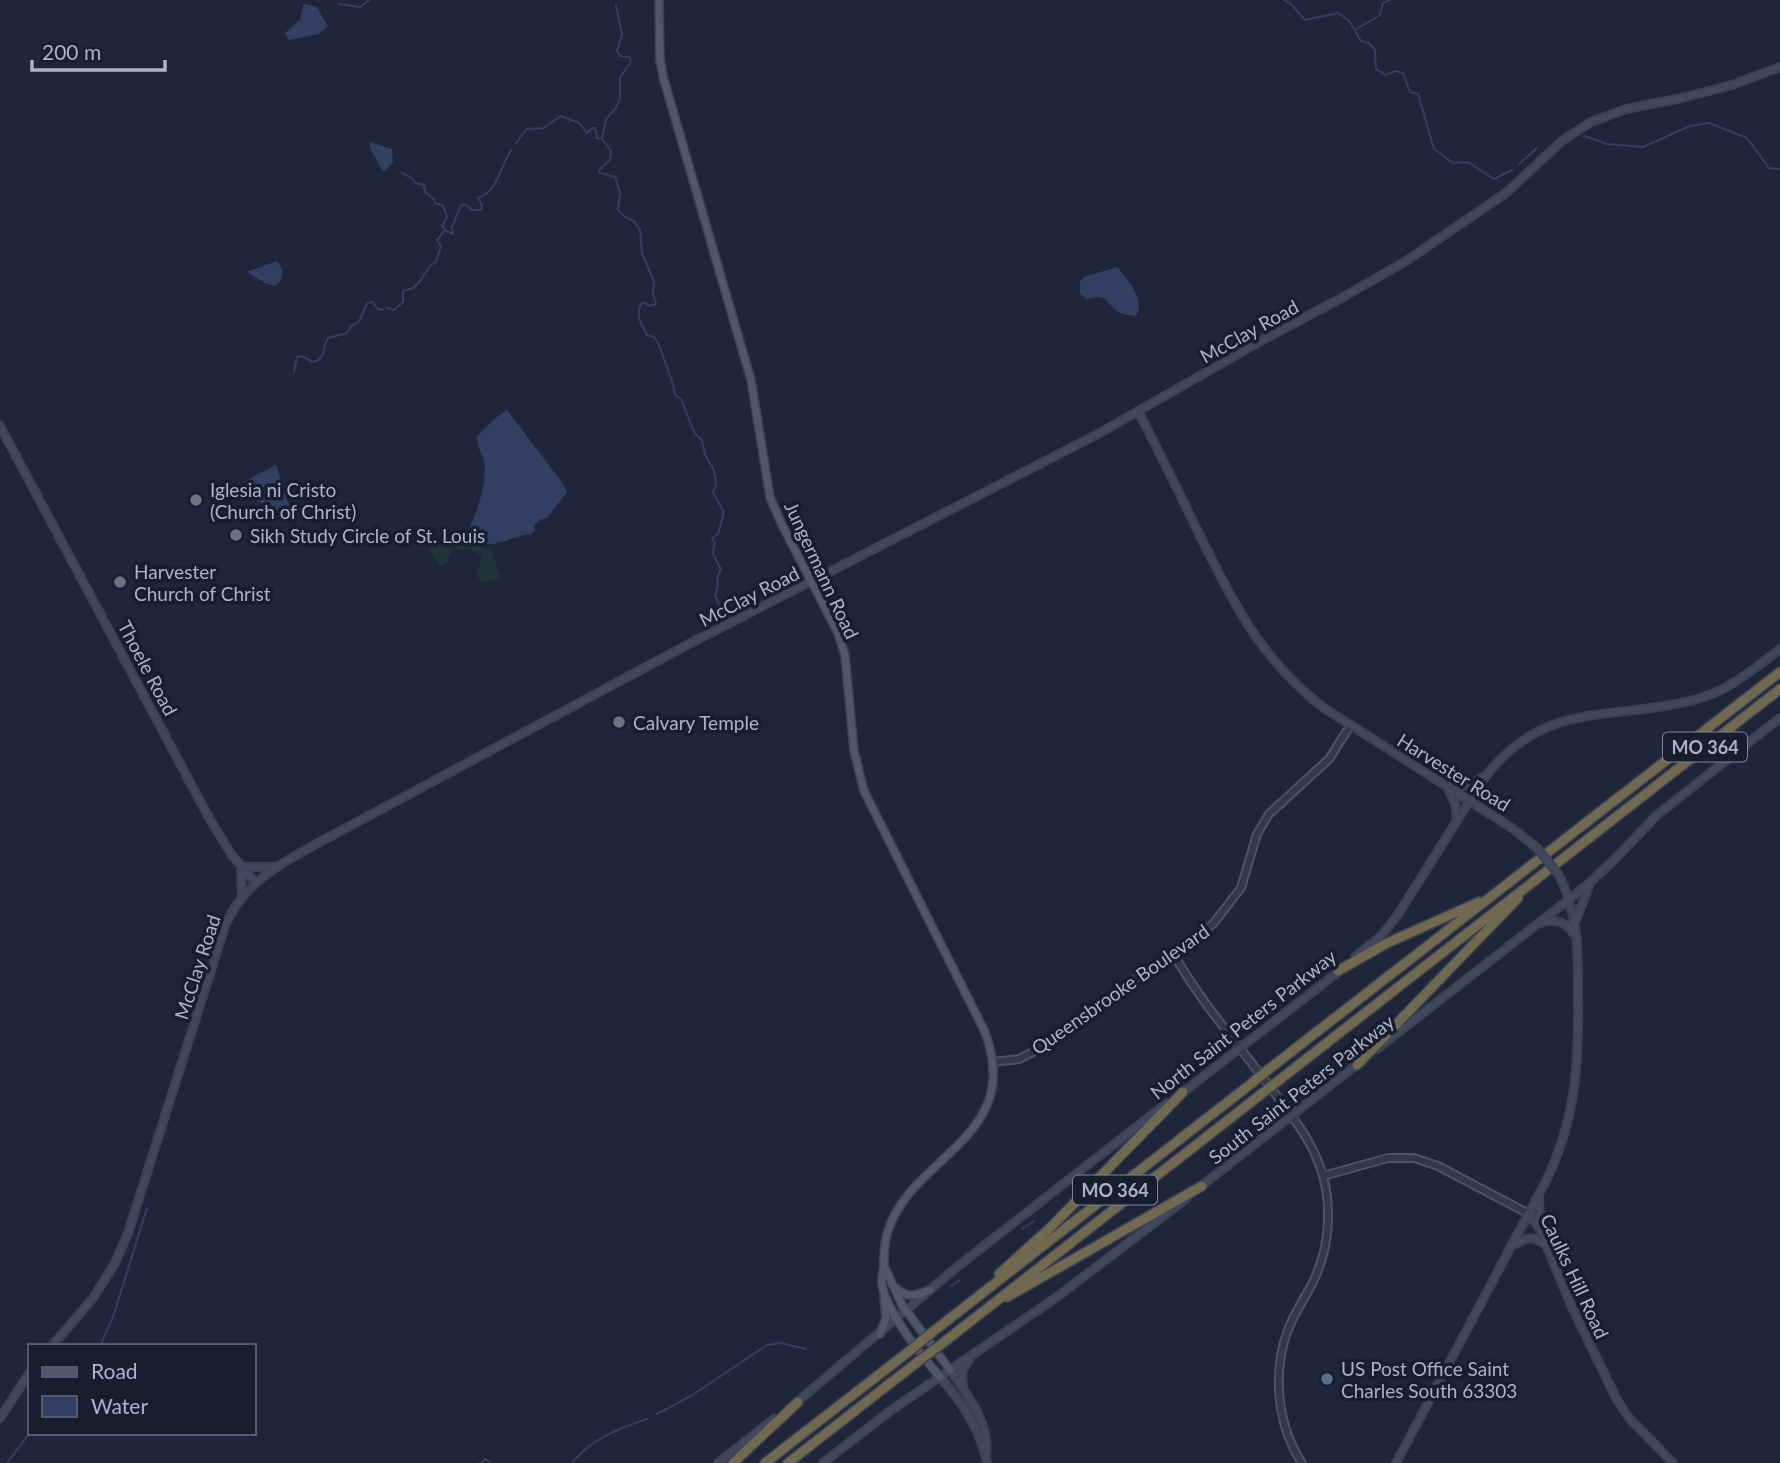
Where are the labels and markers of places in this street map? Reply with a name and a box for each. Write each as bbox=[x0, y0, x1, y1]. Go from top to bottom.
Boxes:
place label: Iglesia ni Cristo (Church of Christ) bbox=[210, 478, 356, 523]
marker: Iglesia ni Cristo (Church of Christ) bbox=[188, 492, 204, 508]
place label: Sikh Study Circle of St. Louis bbox=[250, 524, 485, 547]
marker: Sikh Study Circle of St. Louis bbox=[228, 527, 244, 543]
place label: Harvester Church of Christ bbox=[134, 560, 271, 605]
marker: Harvester Church of Christ bbox=[112, 574, 128, 590]
place label: Calvary Temple bbox=[633, 711, 759, 734]
marker: Calvary Temple bbox=[611, 714, 627, 730]
place label: US Post Office Saint Charles South 63303 bbox=[1341, 1357, 1517, 1402]
marker: US Post Office Saint Charles South 63303 bbox=[1319, 1371, 1335, 1387]

